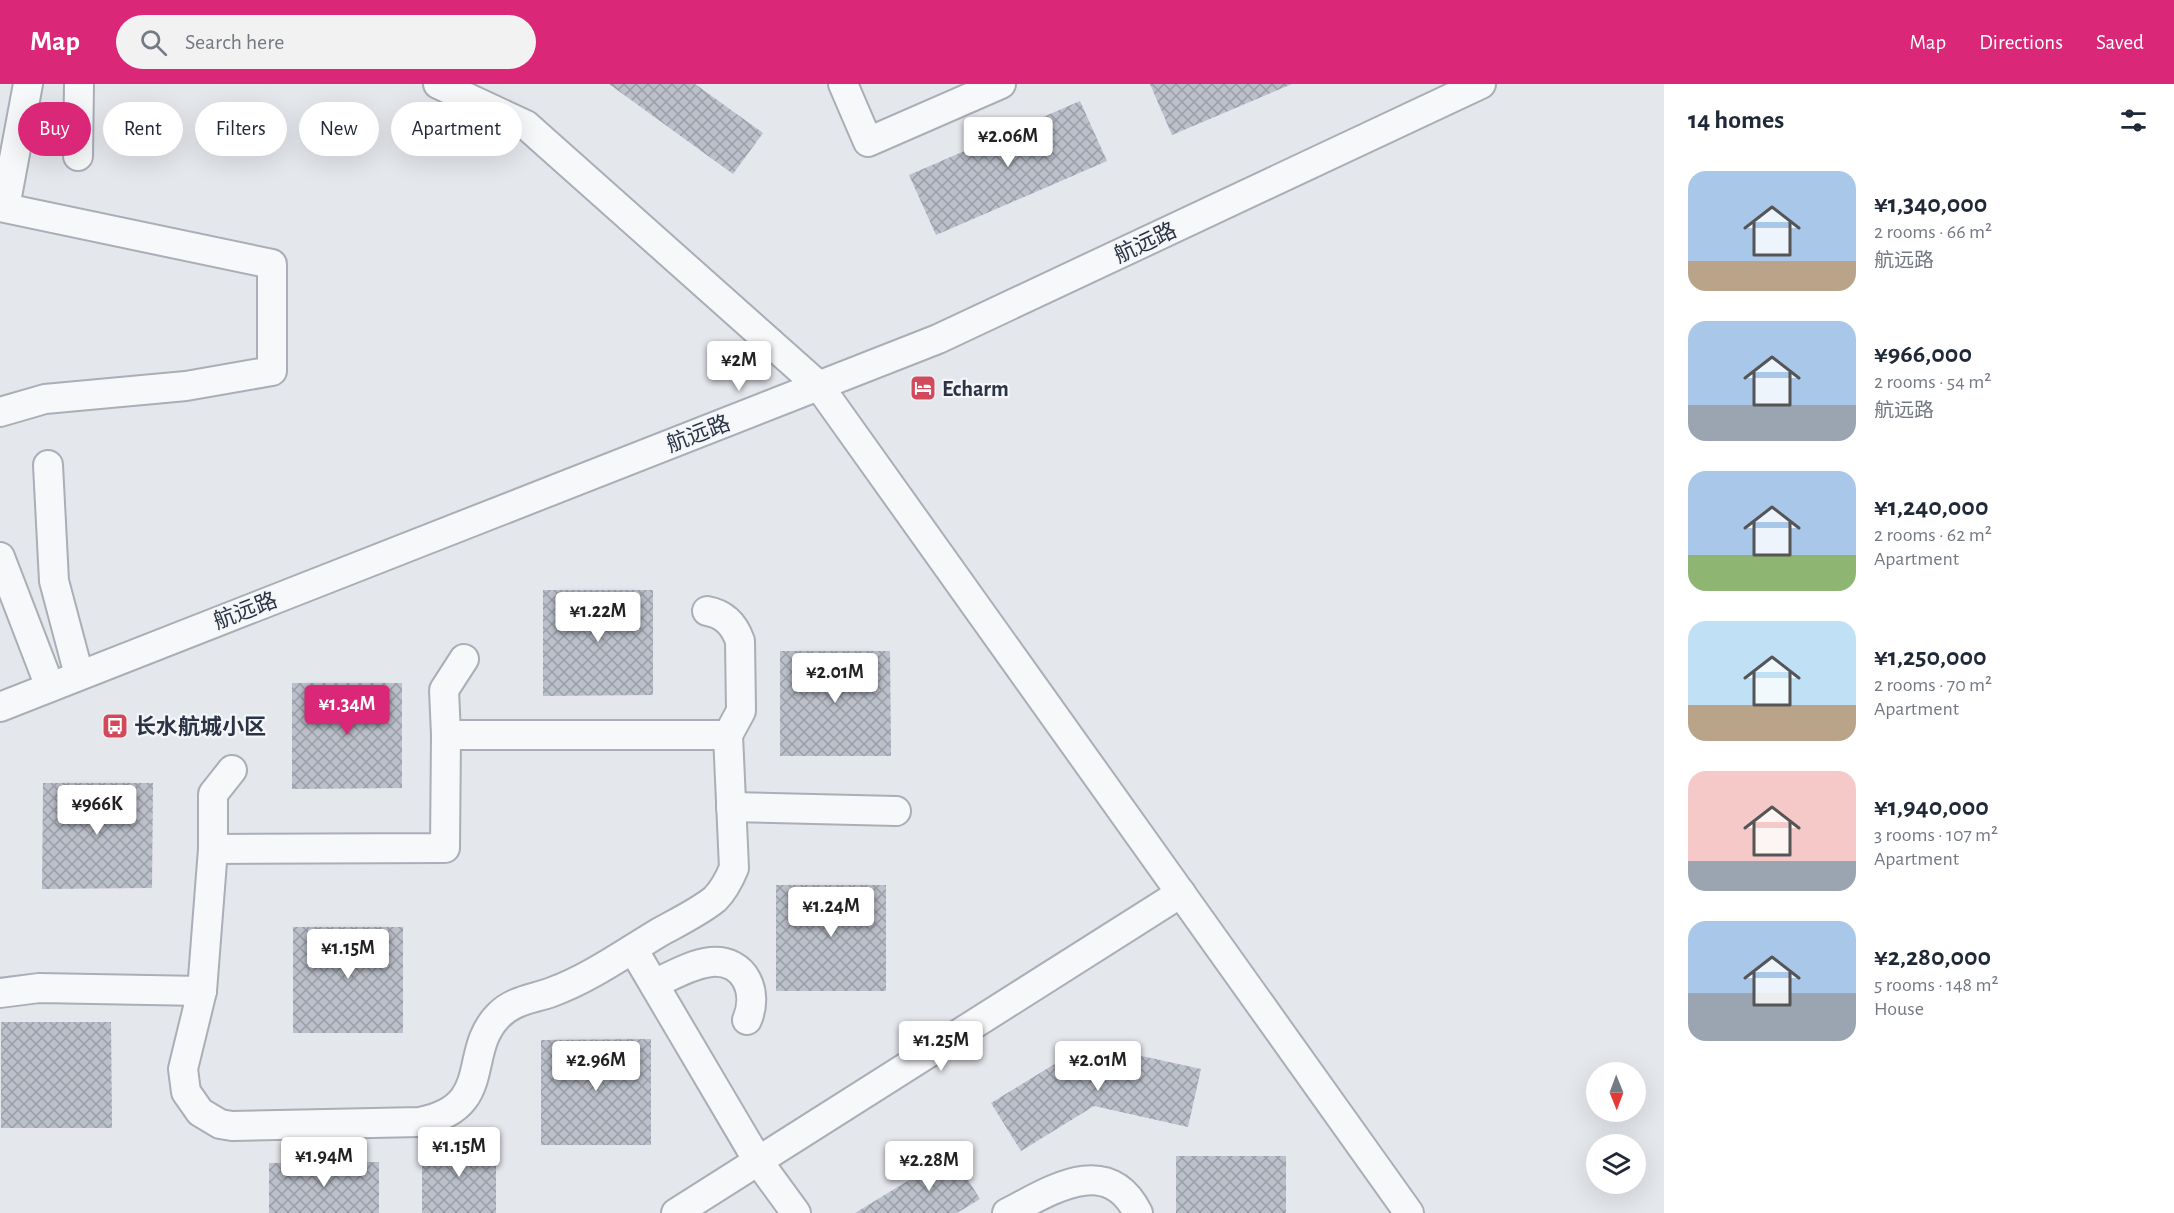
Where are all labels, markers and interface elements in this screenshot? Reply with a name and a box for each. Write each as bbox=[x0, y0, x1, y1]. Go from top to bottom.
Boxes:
search box bbox=[116, 15, 536, 69]
icon: search bbox=[137, 26, 170, 59]
text: Map bbox=[30, 28, 80, 56]
text: Search here bbox=[185, 31, 284, 53]
text: Map bbox=[1910, 32, 1946, 53]
text: Directions bbox=[1979, 32, 2063, 53]
text: Saved bbox=[2096, 32, 2144, 53]
chip: Buy bbox=[18, 102, 91, 156]
chip: Rent bbox=[103, 102, 183, 156]
chip: Filters bbox=[195, 102, 287, 156]
chip: New bbox=[299, 102, 379, 156]
chip: Apartment bbox=[391, 102, 522, 156]
icon: filters bbox=[2117, 104, 2150, 137]
text: 14 homes bbox=[1688, 107, 1784, 133]
pin: ¥2.06M bbox=[959, 117, 1057, 168]
text: ¥2.06M bbox=[978, 126, 1038, 146]
text: ¥1,340,000 bbox=[1874, 191, 1987, 217]
icon: home bbox=[1736, 195, 1808, 267]
street label: 航远路 bbox=[1110, 218, 1180, 267]
text: 2 rooms · 66 m² bbox=[1874, 222, 1992, 242]
text: 航远路 bbox=[1874, 251, 1934, 271]
pin: ¥2M bbox=[710, 341, 768, 392]
text: ¥966,000 bbox=[1874, 341, 1972, 367]
icon: home bbox=[1736, 345, 1808, 417]
text: ¥2M bbox=[721, 350, 757, 370]
text: 2 rooms · 54 m² bbox=[1874, 372, 1991, 392]
hotel icon: Echarm bbox=[908, 373, 938, 403]
place label: Echarm bbox=[942, 378, 1009, 400]
text: 航远路 bbox=[1874, 401, 1934, 421]
street label: 航远路 bbox=[663, 411, 733, 456]
text: ¥1,240,000 bbox=[1874, 494, 1988, 520]
icon: home bbox=[1736, 495, 1808, 567]
text: 2 rooms · 62 m² bbox=[1874, 525, 1992, 545]
text: Apartment bbox=[1874, 549, 1959, 569]
street label: 航远路 bbox=[210, 588, 280, 633]
pin: ¥1.22M bbox=[549, 592, 647, 643]
text: ¥1.22M bbox=[569, 601, 627, 621]
text: ¥1,250,000 bbox=[1874, 644, 1987, 670]
icon: home bbox=[1736, 645, 1808, 717]
pin: ¥2.01M bbox=[786, 653, 884, 704]
text: ¥2.01M bbox=[806, 662, 864, 682]
text: 2 rooms · 70 m² bbox=[1874, 675, 1992, 695]
pin: ¥1.34M bbox=[298, 685, 396, 736]
text: ¥1.34M bbox=[319, 694, 375, 714]
text: Apartment bbox=[1874, 699, 1959, 719]
bus stop icon: 长水航城小区 bbox=[100, 711, 130, 741]
place label: 长水航城小区 bbox=[134, 715, 266, 738]
pin: ¥966K bbox=[55, 785, 139, 836]
text: ¥966K bbox=[71, 794, 123, 814]
text: ¥1,940,000 bbox=[1874, 794, 1989, 820]
icon: home bbox=[1736, 795, 1808, 867]
text: 3 rooms · 107 m² bbox=[1874, 825, 1998, 845]
text: Apartment bbox=[1874, 849, 1959, 869]
pin: ¥1.24M bbox=[782, 887, 880, 938]
text: ¥1.24M bbox=[802, 896, 860, 916]
pin: ¥1.15M bbox=[299, 929, 397, 980]
text: ¥1.15M bbox=[321, 938, 375, 958]
text: ¥2,280,000 bbox=[1874, 944, 1991, 970]
icon: home bbox=[1736, 945, 1808, 1017]
text: 5 rooms · 148 m² bbox=[1874, 975, 1998, 995]
text: House bbox=[1874, 999, 1924, 1019]
pin: ¥1.25M bbox=[892, 1021, 990, 1072]
text: ¥1.25M bbox=[913, 1030, 969, 1050]
pin: ¥2.96M bbox=[547, 1041, 645, 1092]
pin: ¥2.01M bbox=[1049, 1041, 1147, 1092]
text: ¥2.96M bbox=[566, 1050, 626, 1070]
text: ¥2.01M bbox=[1069, 1050, 1127, 1070]
north arrow bbox=[1586, 1062, 1646, 1122]
map controls bbox=[1586, 1062, 1646, 1194]
pin: ¥1.15M bbox=[410, 1127, 508, 1178]
button: layers bbox=[1586, 1134, 1646, 1194]
text: ¥1.15M bbox=[432, 1136, 486, 1156]
pin: ¥1.94M bbox=[275, 1137, 373, 1188]
pin: ¥2.28M bbox=[880, 1141, 978, 1192]
text: ¥1.94M bbox=[295, 1146, 353, 1166]
text: ¥2.28M bbox=[899, 1150, 959, 1170]

